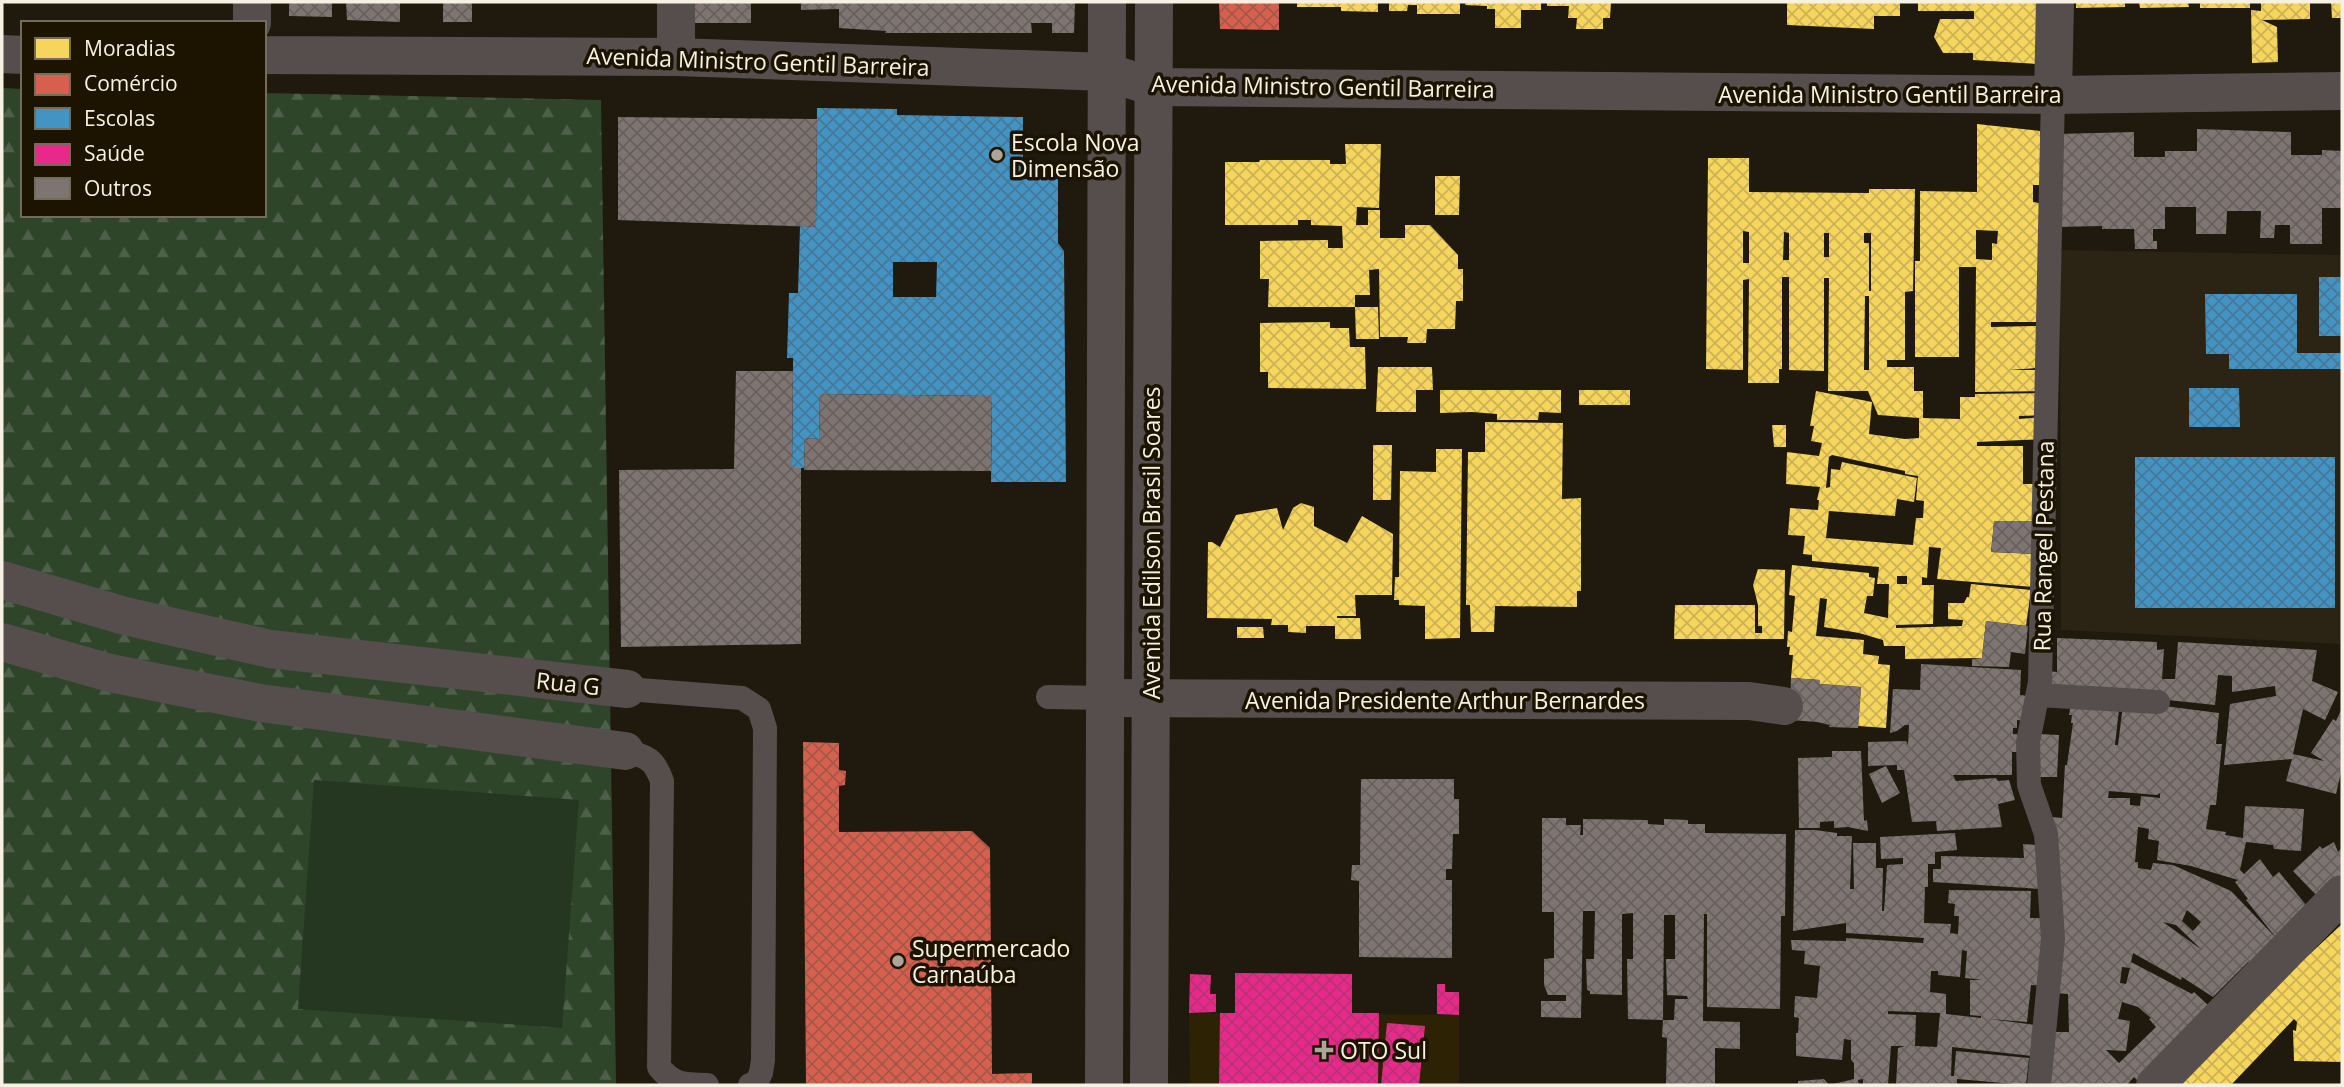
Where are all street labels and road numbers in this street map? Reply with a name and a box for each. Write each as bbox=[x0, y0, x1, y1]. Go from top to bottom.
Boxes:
street label: Avenida Ministro Gentil Barreira bbox=[586, 39, 930, 83]
street label: Avenida Ministro Gentil Barreira bbox=[1151, 67, 1495, 105]
street label: Avenida Ministro Gentil Barreira bbox=[1718, 78, 2062, 110]
street label: Avenida Edilson Brasil Soares bbox=[1135, 386, 1167, 700]
street label: Rua Rangel Pestana bbox=[2025, 440, 2061, 652]
street label: Rua G bbox=[535, 664, 601, 702]
street label: Avenida Presidente Arthur Bernardes bbox=[1245, 684, 1645, 716]

